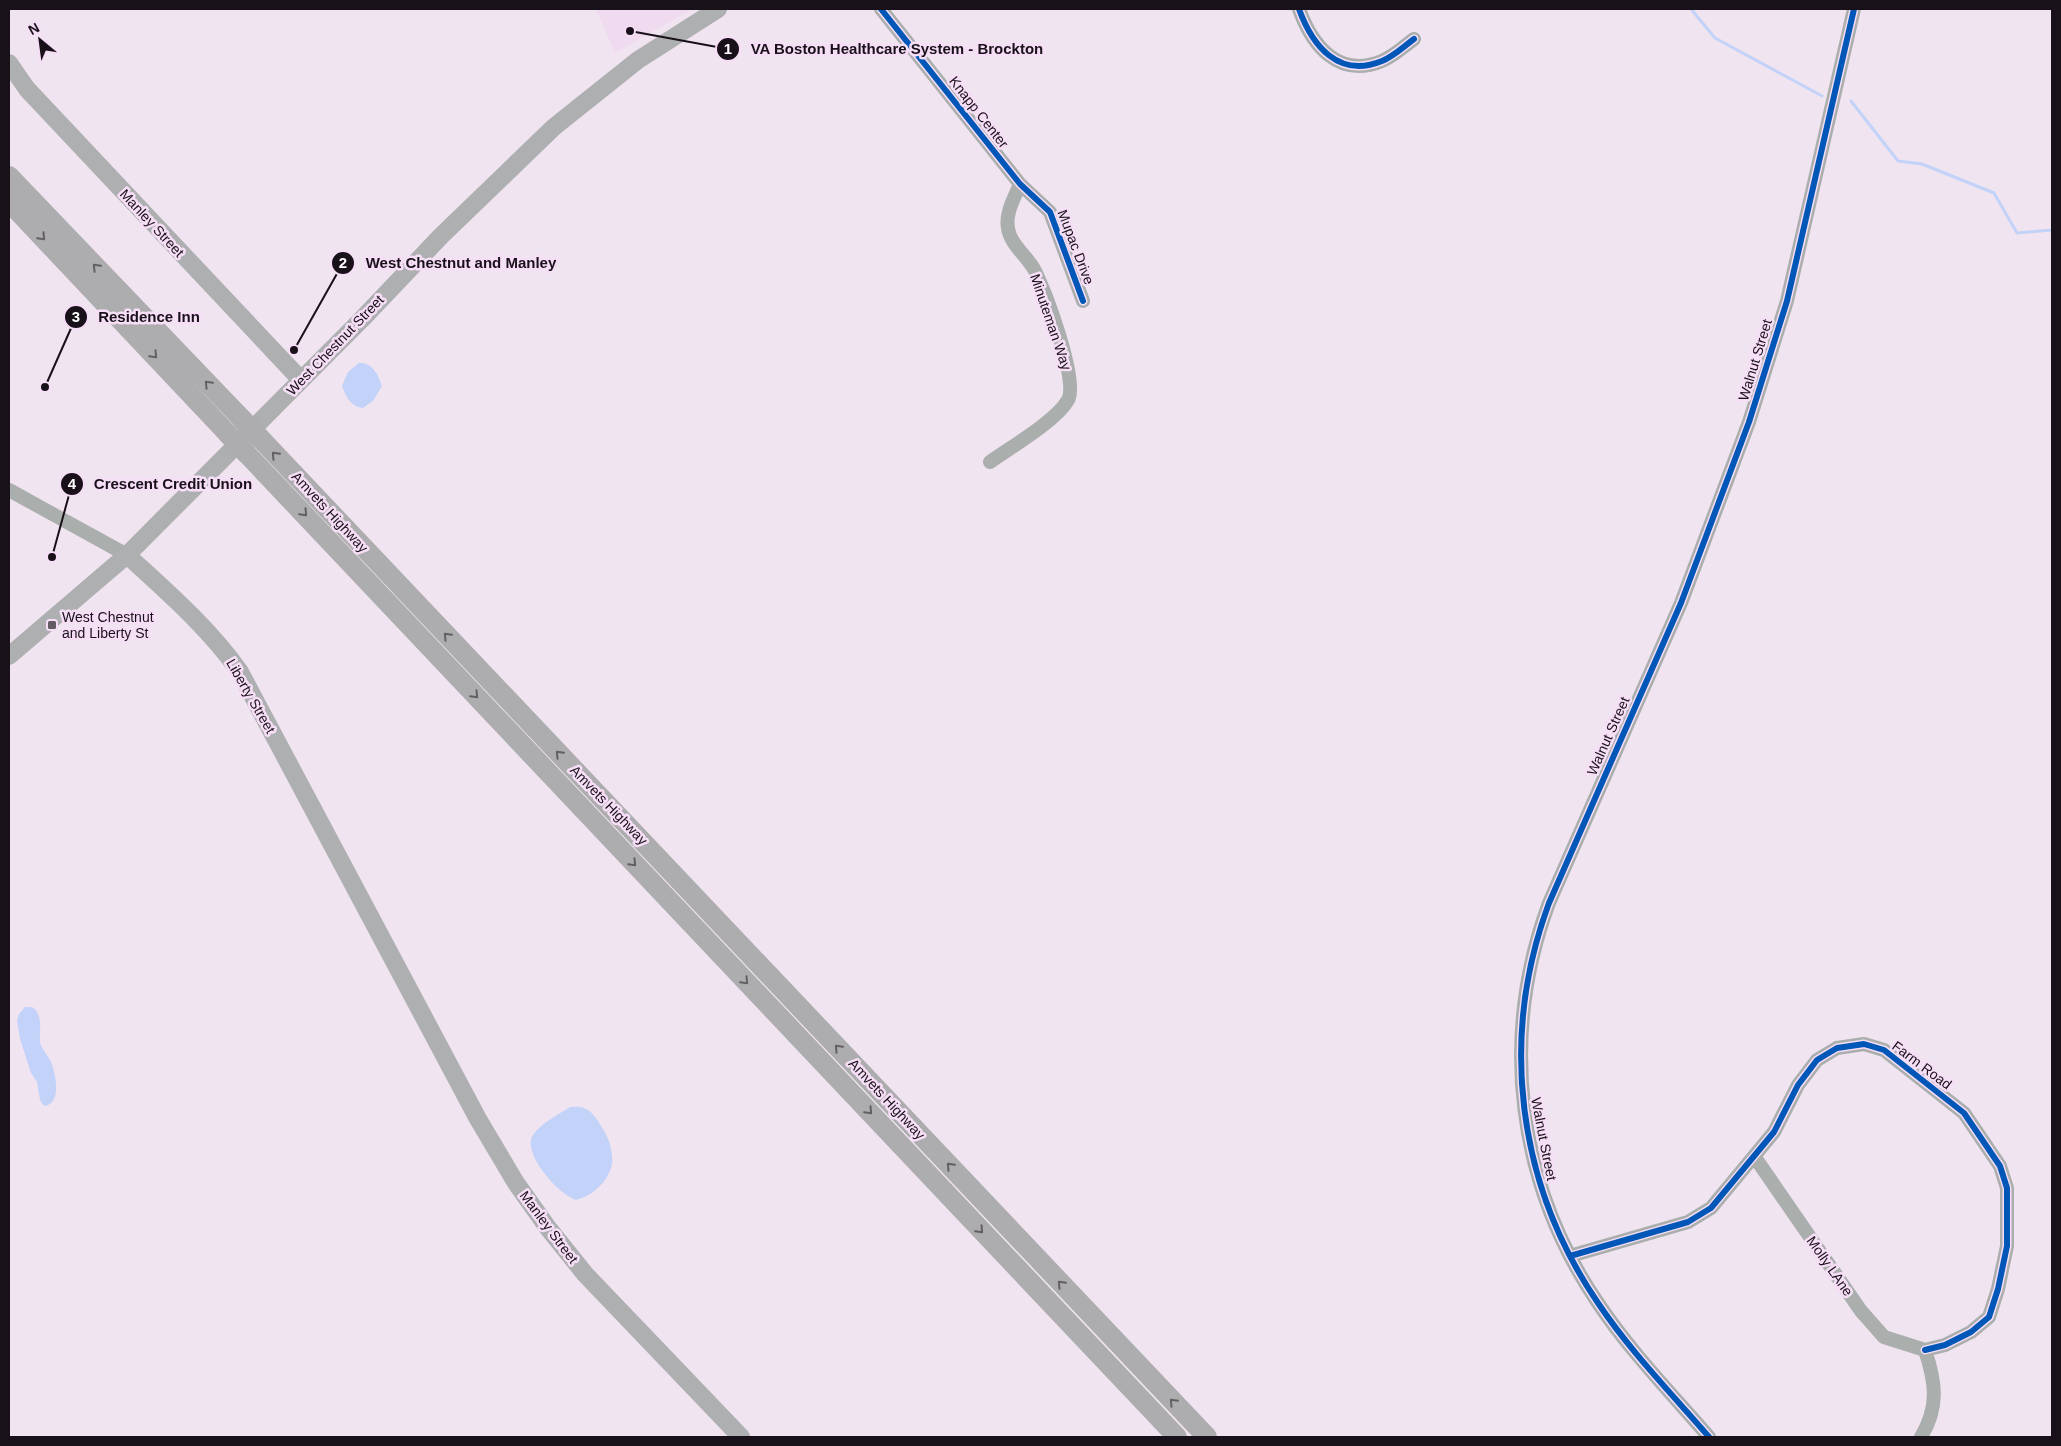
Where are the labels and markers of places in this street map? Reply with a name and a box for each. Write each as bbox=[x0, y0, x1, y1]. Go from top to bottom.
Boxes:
callout: VA Boston Healthcare System - Brockton bbox=[715, 34, 1054, 64]
callout: West Chestnut and Manley bbox=[331, 248, 566, 278]
callout: Residence Inn bbox=[63, 302, 210, 332]
callout: Crescent Credit Union bbox=[59, 469, 262, 499]
place label: West Chestnut and Liberty St bbox=[62, 609, 154, 641]
marker: West Chestnut and Liberty St bbox=[46, 619, 58, 631]

